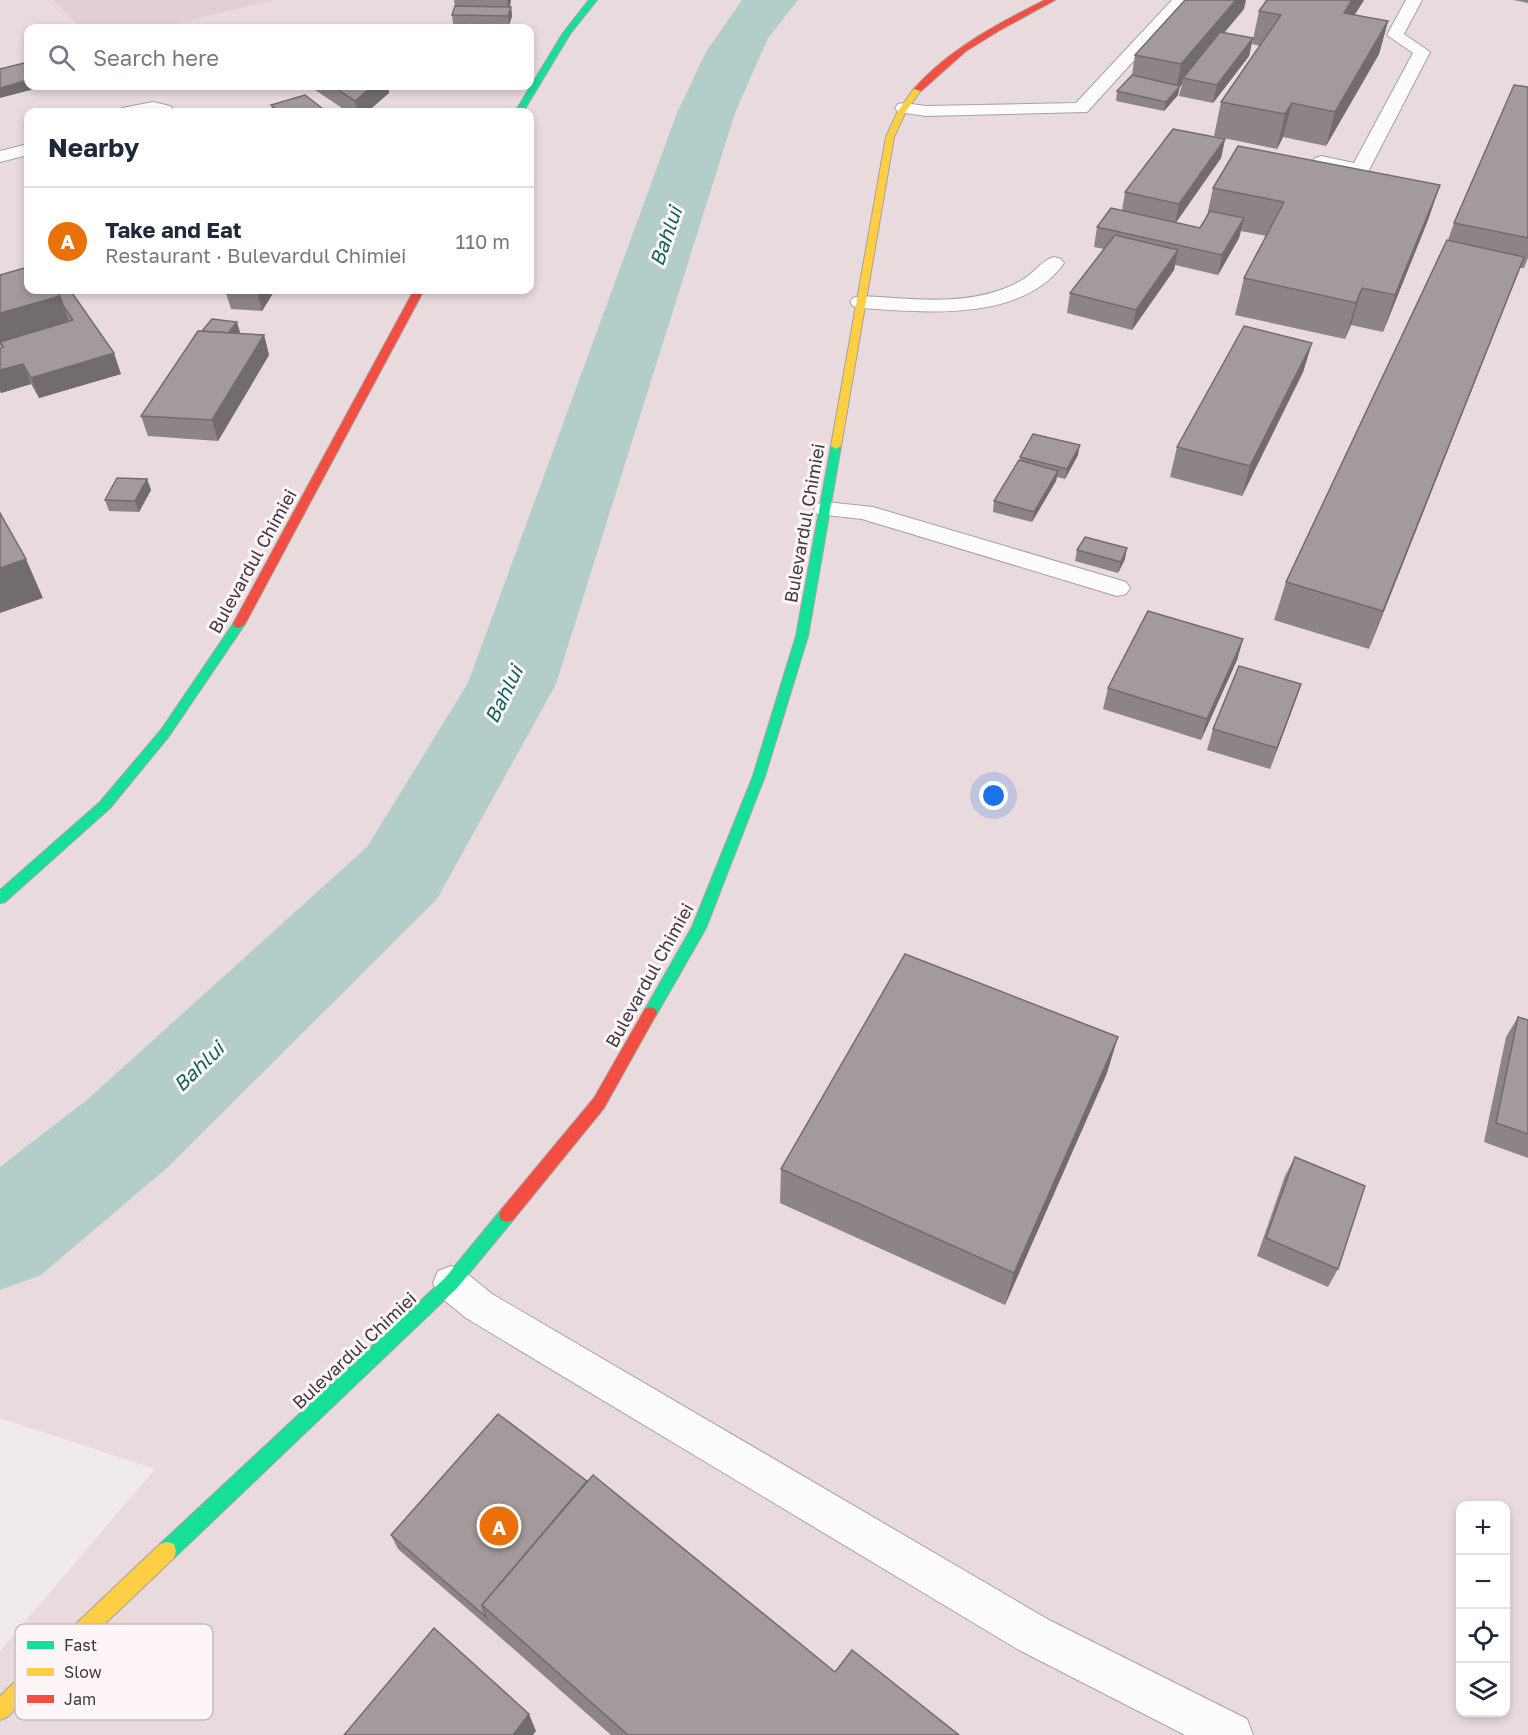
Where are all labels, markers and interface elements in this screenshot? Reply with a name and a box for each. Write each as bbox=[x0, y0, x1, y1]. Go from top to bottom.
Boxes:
search box bbox=[24, 24, 534, 90]
icon: search bbox=[45, 41, 78, 74]
text: Search here bbox=[93, 44, 219, 71]
text: Nearby bbox=[48, 132, 139, 163]
water label: Bahlui bbox=[644, 201, 687, 269]
text: Take and Eat bbox=[105, 216, 242, 243]
text: A bbox=[60, 229, 75, 253]
text: 110 m bbox=[456, 229, 510, 253]
text: Restaurant · Bulevardul Chimiei bbox=[105, 243, 406, 267]
street label: Bulevardul Chimiei bbox=[779, 442, 829, 604]
street label: Bulevardul Chimiei bbox=[203, 485, 301, 637]
water label: Bahlui bbox=[479, 659, 528, 727]
your location bbox=[979, 781, 1008, 810]
street label: Bulevardul Chimiei bbox=[600, 899, 698, 1051]
water label: Bahlui bbox=[168, 1034, 230, 1096]
street label: Bulevardul Chimiei bbox=[287, 1287, 421, 1413]
map controls bbox=[1456, 1501, 1510, 1717]
button: + bbox=[1456, 1501, 1510, 1555]
pin: A bbox=[480, 1504, 518, 1549]
button: − bbox=[1456, 1555, 1510, 1609]
button: locate bbox=[1456, 1609, 1510, 1663]
legend bbox=[15, 1624, 213, 1720]
text: Fast bbox=[64, 1635, 97, 1655]
text: Slow bbox=[64, 1662, 102, 1682]
button: layers bbox=[1456, 1663, 1510, 1717]
text: Jam bbox=[64, 1689, 96, 1709]

